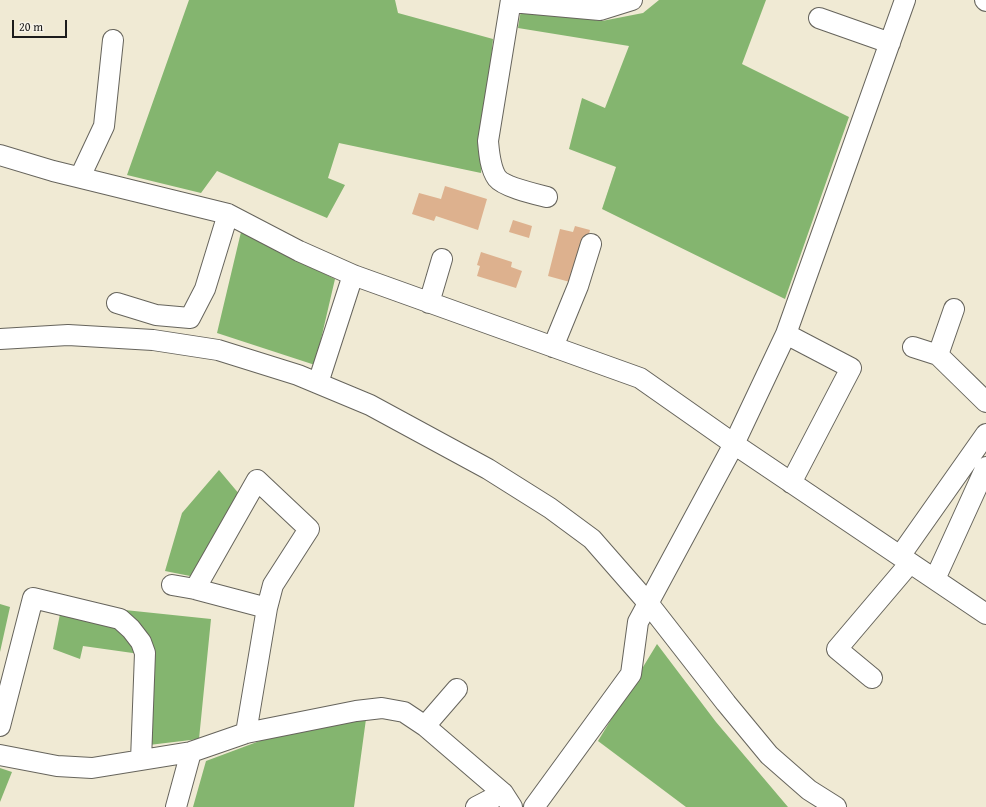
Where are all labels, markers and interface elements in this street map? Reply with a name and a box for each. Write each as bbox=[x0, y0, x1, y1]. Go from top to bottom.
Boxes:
scale bar bbox=[14, 12, 69, 38]
text: 20 m bbox=[19, 18, 43, 35]

